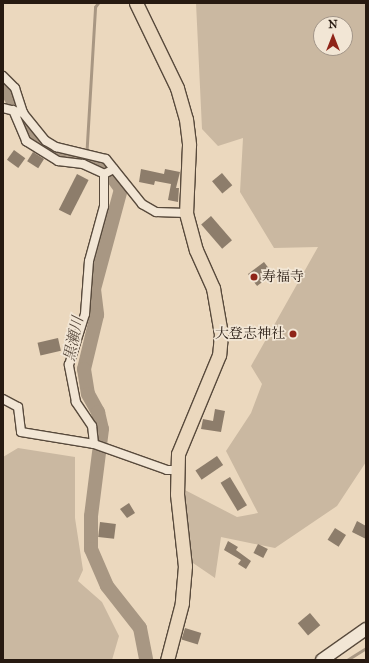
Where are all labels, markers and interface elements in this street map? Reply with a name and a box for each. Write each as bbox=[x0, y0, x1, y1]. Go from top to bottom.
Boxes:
north arrow bbox=[313, 16, 353, 56]
text: N bbox=[328, 18, 338, 31]
place label: 寿福寺 bbox=[262, 269, 304, 285]
marker: 寿福寺 bbox=[249, 272, 259, 282]
water label: 黒瀬川 bbox=[61, 315, 87, 363]
place label: 大登志神社 bbox=[215, 326, 285, 342]
marker: 大登志神社 bbox=[288, 329, 298, 339]

